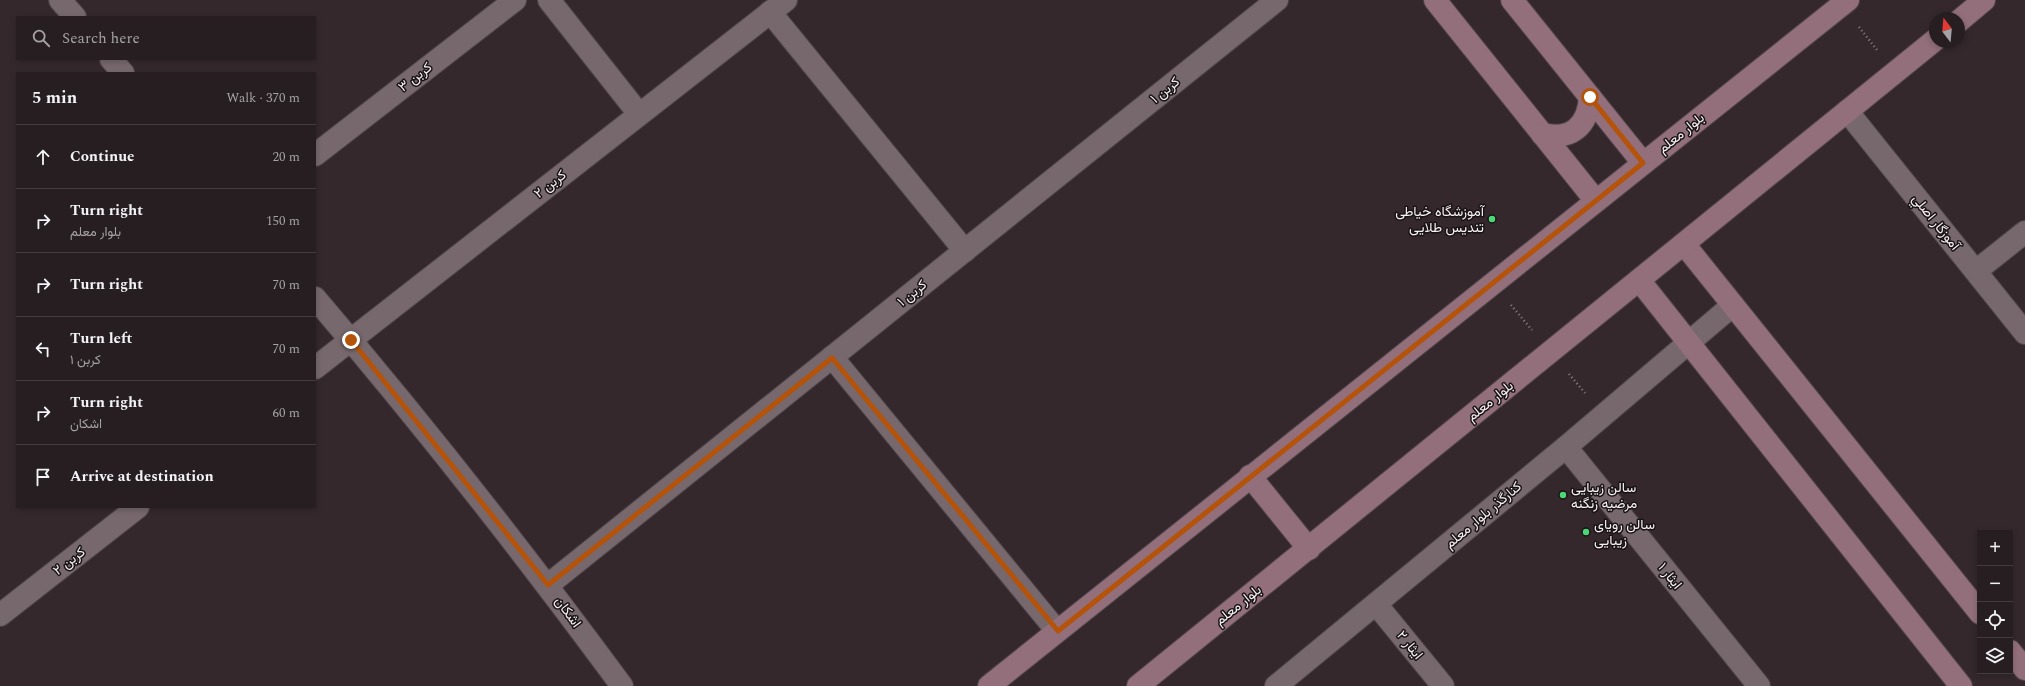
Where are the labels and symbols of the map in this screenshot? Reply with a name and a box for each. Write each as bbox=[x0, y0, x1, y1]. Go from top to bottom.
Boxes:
north arrow bbox=[1929, 12, 1965, 48]
street label: کربن ۳ bbox=[393, 57, 437, 97]
street label: کربن ۱ bbox=[1146, 71, 1184, 109]
route start bbox=[1581, 88, 1599, 106]
street label: بلوار معلم bbox=[1653, 107, 1709, 159]
street label: کربن ۲ bbox=[529, 165, 571, 203]
street label: آموزگار اصلي bbox=[1906, 189, 1966, 257]
place label: آموزشگاه خیاطی تندیس طلایی bbox=[1395, 201, 1486, 238]
marker: آموزشگاه خیاطی تندیس طلایی bbox=[1487, 214, 1497, 224]
street label: کربن ۱ bbox=[893, 274, 931, 312]
route end bbox=[342, 331, 360, 349]
street label: بلوار معلم bbox=[1462, 375, 1518, 427]
street label: کنارگذر بلوار معلم bbox=[1440, 476, 1526, 554]
place label: سالن زیبایی مرضیه زنگنه bbox=[1571, 477, 1637, 514]
marker: سالن زیبایی مرضیه زنگنه bbox=[1558, 490, 1568, 500]
place label: سالن رویای زیبایی bbox=[1594, 514, 1655, 551]
marker: سالن رویای زیبایی bbox=[1581, 527, 1591, 537]
street label: کربن ۲ bbox=[48, 542, 90, 580]
street label: ایثار ۱ bbox=[1653, 558, 1687, 594]
street label: بلوار معلم bbox=[1210, 579, 1266, 631]
street label: اشکان bbox=[549, 592, 587, 632]
street label: ایثار ۲ bbox=[1392, 626, 1428, 664]

